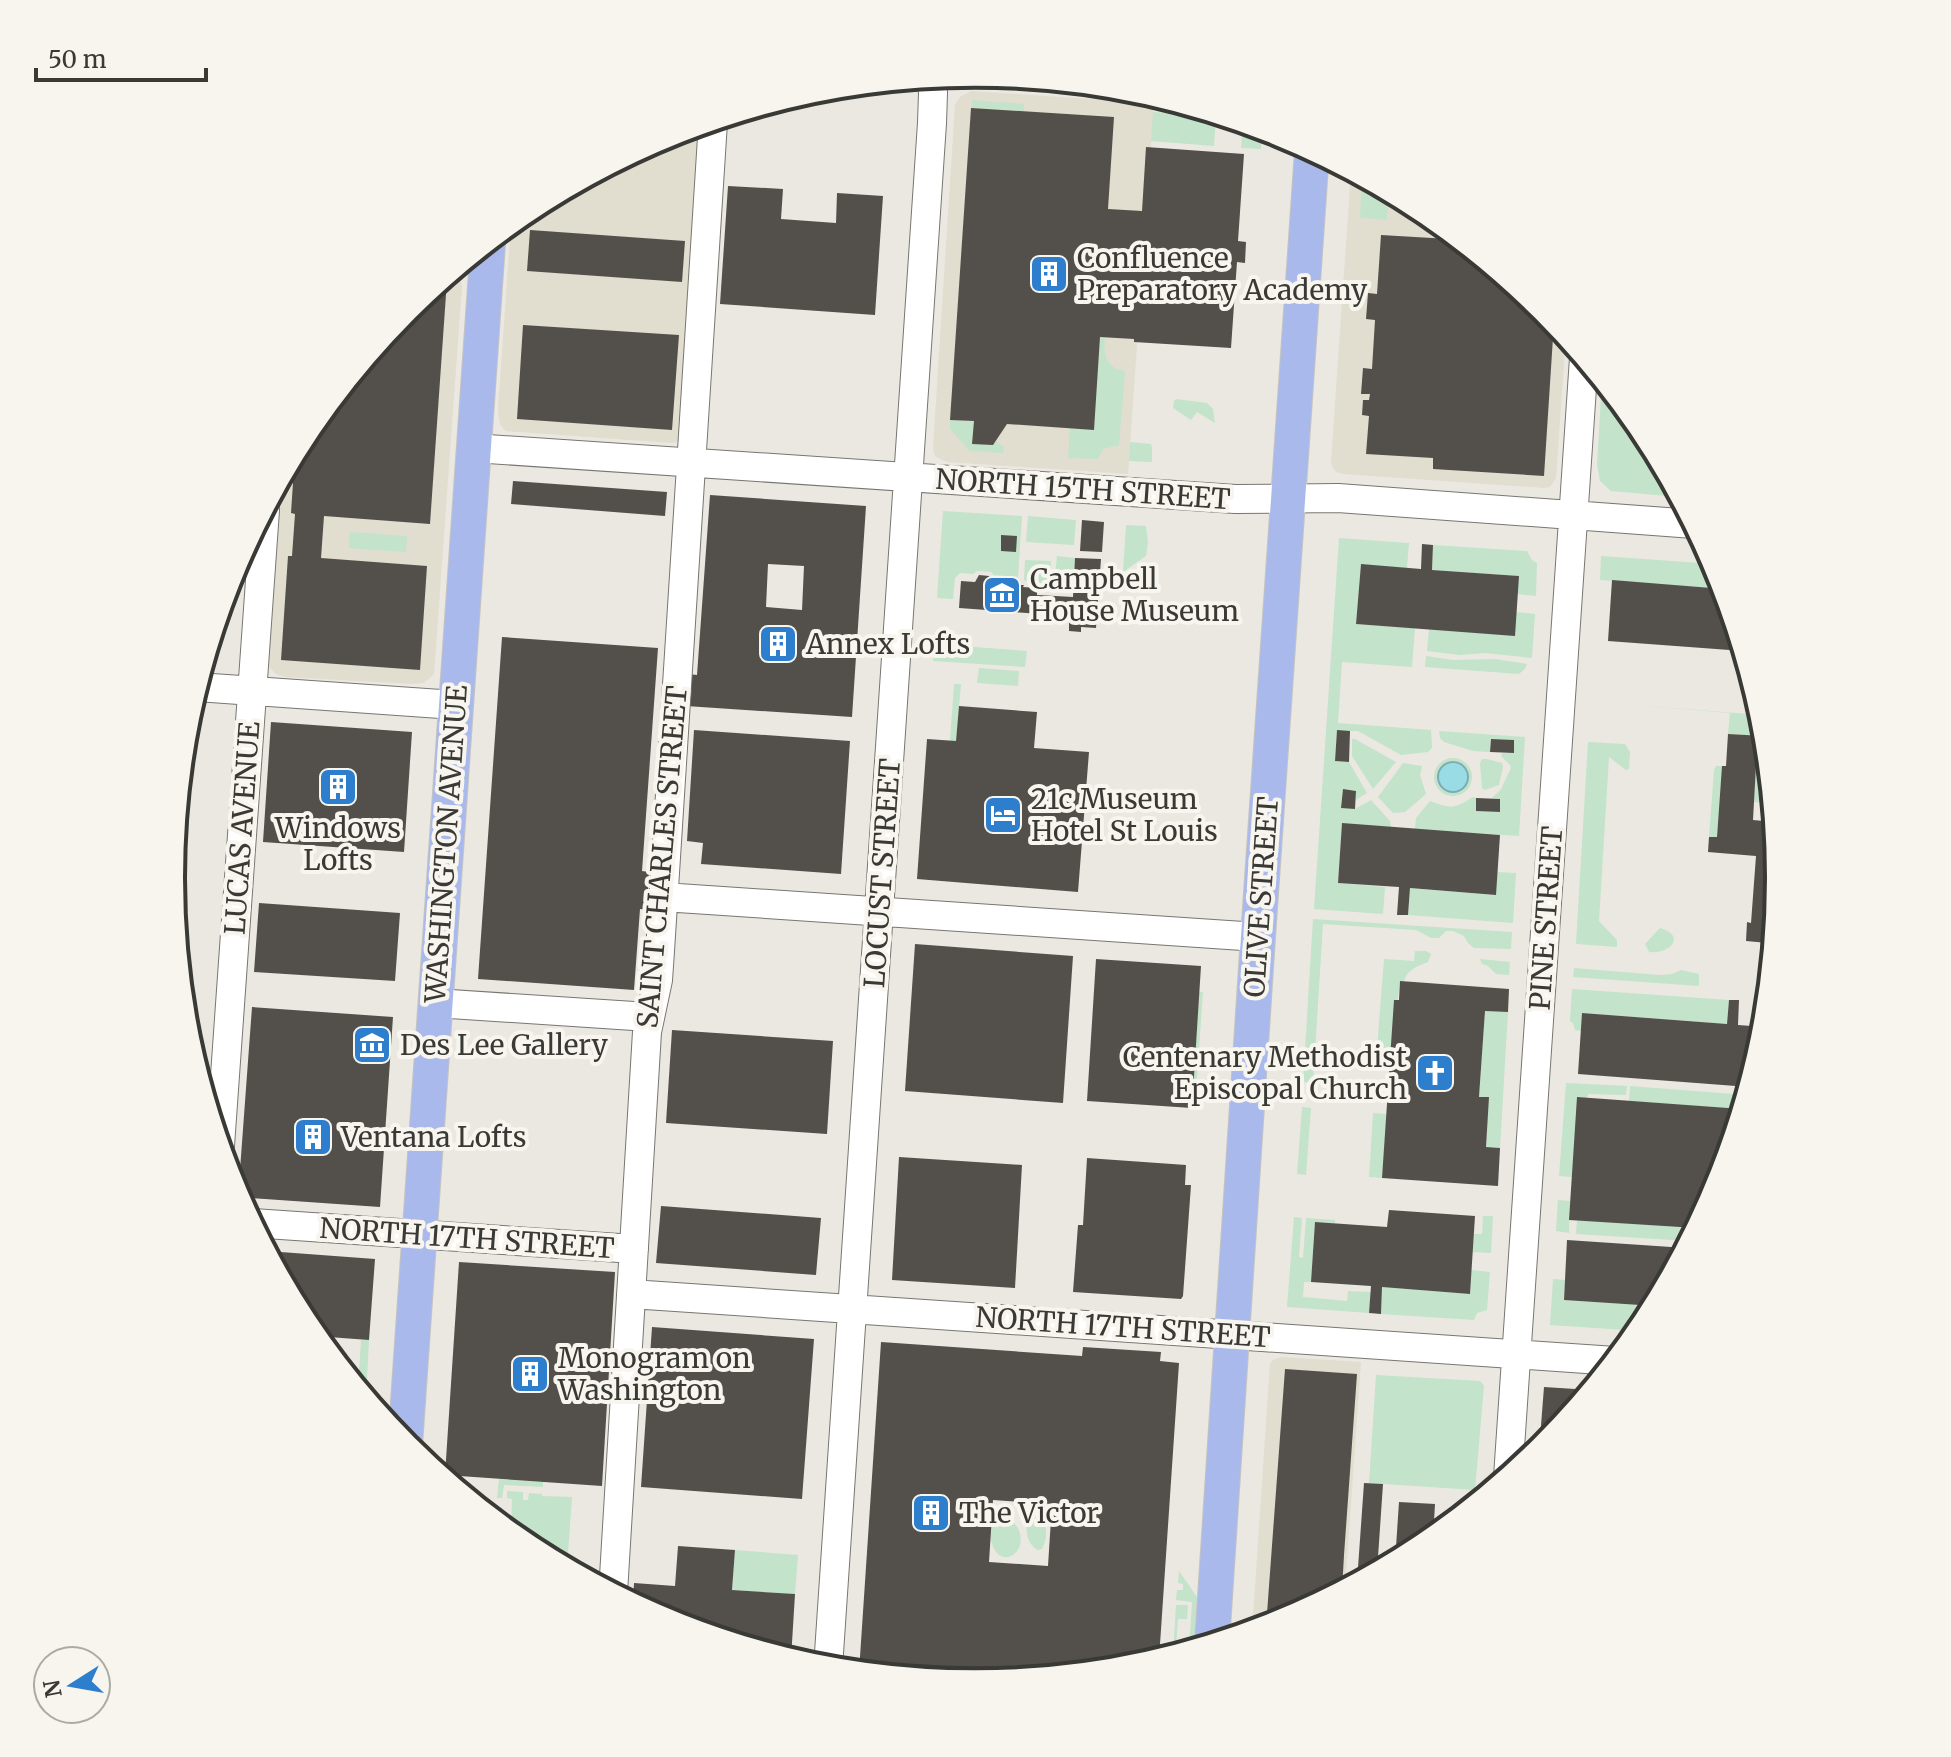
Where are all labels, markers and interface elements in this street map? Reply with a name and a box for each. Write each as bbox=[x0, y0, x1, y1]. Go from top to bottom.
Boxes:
scale bar bbox=[36, 32, 206, 82]
text: 50 m bbox=[48, 44, 107, 75]
place label: Confluence Preparatory Academy bbox=[1077, 240, 1368, 308]
building icon: Confluence Preparatory Academy bbox=[1028, 253, 1070, 295]
street label: NORTH 15TH STREET bbox=[934, 461, 1232, 517]
place label: Campbell House Museum bbox=[1030, 561, 1239, 629]
museum icon: Campbell House Museum bbox=[981, 574, 1023, 616]
building icon: Annex Lofts bbox=[757, 623, 799, 665]
place label: Annex Lofts bbox=[805, 626, 970, 662]
street label: WASHINGTON AVENUE bbox=[417, 684, 475, 1005]
street label: SAINT CHARLES STREET bbox=[629, 684, 695, 1030]
street label: LUCAS AVENUE bbox=[217, 720, 267, 936]
street label: LOCUST STREET bbox=[856, 757, 908, 989]
building icon: Windows Lofts bbox=[317, 766, 359, 808]
place label: 21c Museum Hotel St Louis bbox=[1031, 781, 1218, 849]
hotel icon: 21c Museum Hotel St Louis bbox=[982, 794, 1024, 836]
street label: OLIVE STREET bbox=[1236, 795, 1286, 999]
place label: Windows Lofts bbox=[274, 810, 401, 878]
street label: PINE STREET bbox=[1522, 825, 1570, 1011]
museum icon: Des Lee Gallery bbox=[351, 1024, 393, 1066]
place label: Des Lee Gallery bbox=[400, 1027, 608, 1063]
place label: Centenary Methodist Episcopal Church bbox=[1123, 1039, 1407, 1107]
church icon: Centenary Methodist Episcopal Church bbox=[1414, 1052, 1456, 1094]
building icon: Ventana Lofts bbox=[292, 1116, 334, 1158]
place label: Ventana Lofts bbox=[340, 1119, 527, 1155]
street label: NORTH 17TH STREET bbox=[318, 1210, 616, 1266]
street label: NORTH 17TH STREET bbox=[974, 1299, 1272, 1355]
place label: Monogram on Washington bbox=[557, 1340, 751, 1408]
building icon: Monogram on Washington bbox=[509, 1353, 551, 1395]
building icon: The Victor bbox=[910, 1492, 952, 1534]
place label: The Victor bbox=[959, 1495, 1099, 1531]
north arrow bbox=[32, 1645, 112, 1725]
text: N bbox=[37, 1677, 68, 1700]

